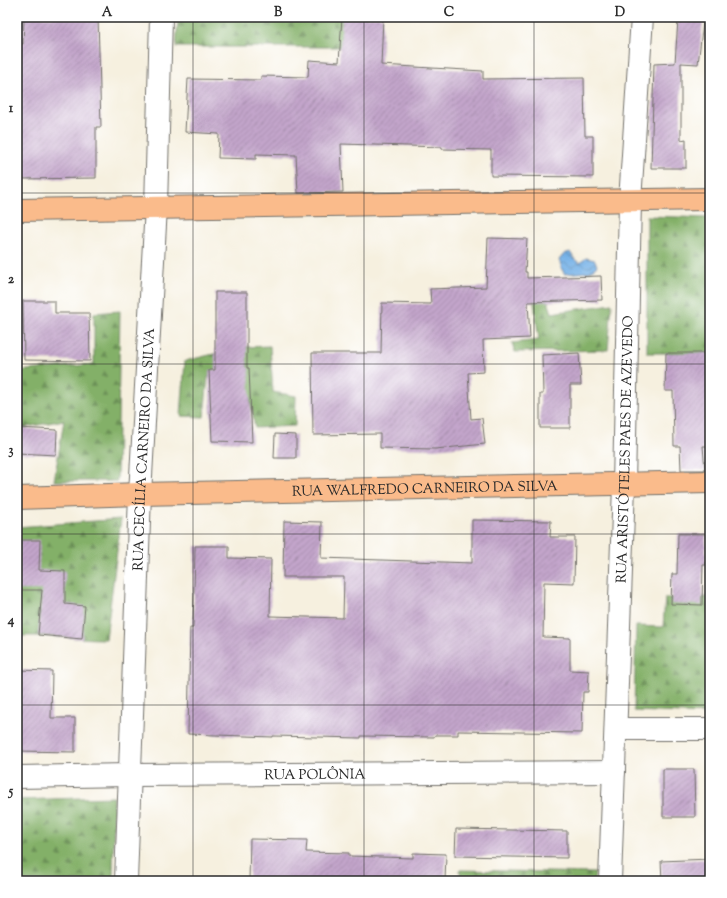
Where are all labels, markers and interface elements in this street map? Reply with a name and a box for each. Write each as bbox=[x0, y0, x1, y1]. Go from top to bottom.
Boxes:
text: A bbox=[102, 4, 113, 22]
text: B bbox=[274, 4, 283, 22]
text: C bbox=[444, 4, 454, 22]
text: D bbox=[615, 4, 625, 22]
text: 1 bbox=[9, 100, 14, 118]
text: 2 bbox=[8, 271, 15, 289]
street label: RUA ARISTÓTELES PAES DE AZEVEDO bbox=[613, 315, 640, 584]
street label: RUA CECÍLIA CARNEIRO DA SILVA bbox=[129, 327, 161, 571]
text: 3 bbox=[8, 442, 14, 460]
street label: RUA WALFREDO CARNEIRO DA SILVA bbox=[292, 477, 559, 503]
text: 4 bbox=[7, 612, 15, 630]
street label: RUA POLÔNIA bbox=[264, 766, 366, 786]
text: 5 bbox=[8, 783, 14, 801]

